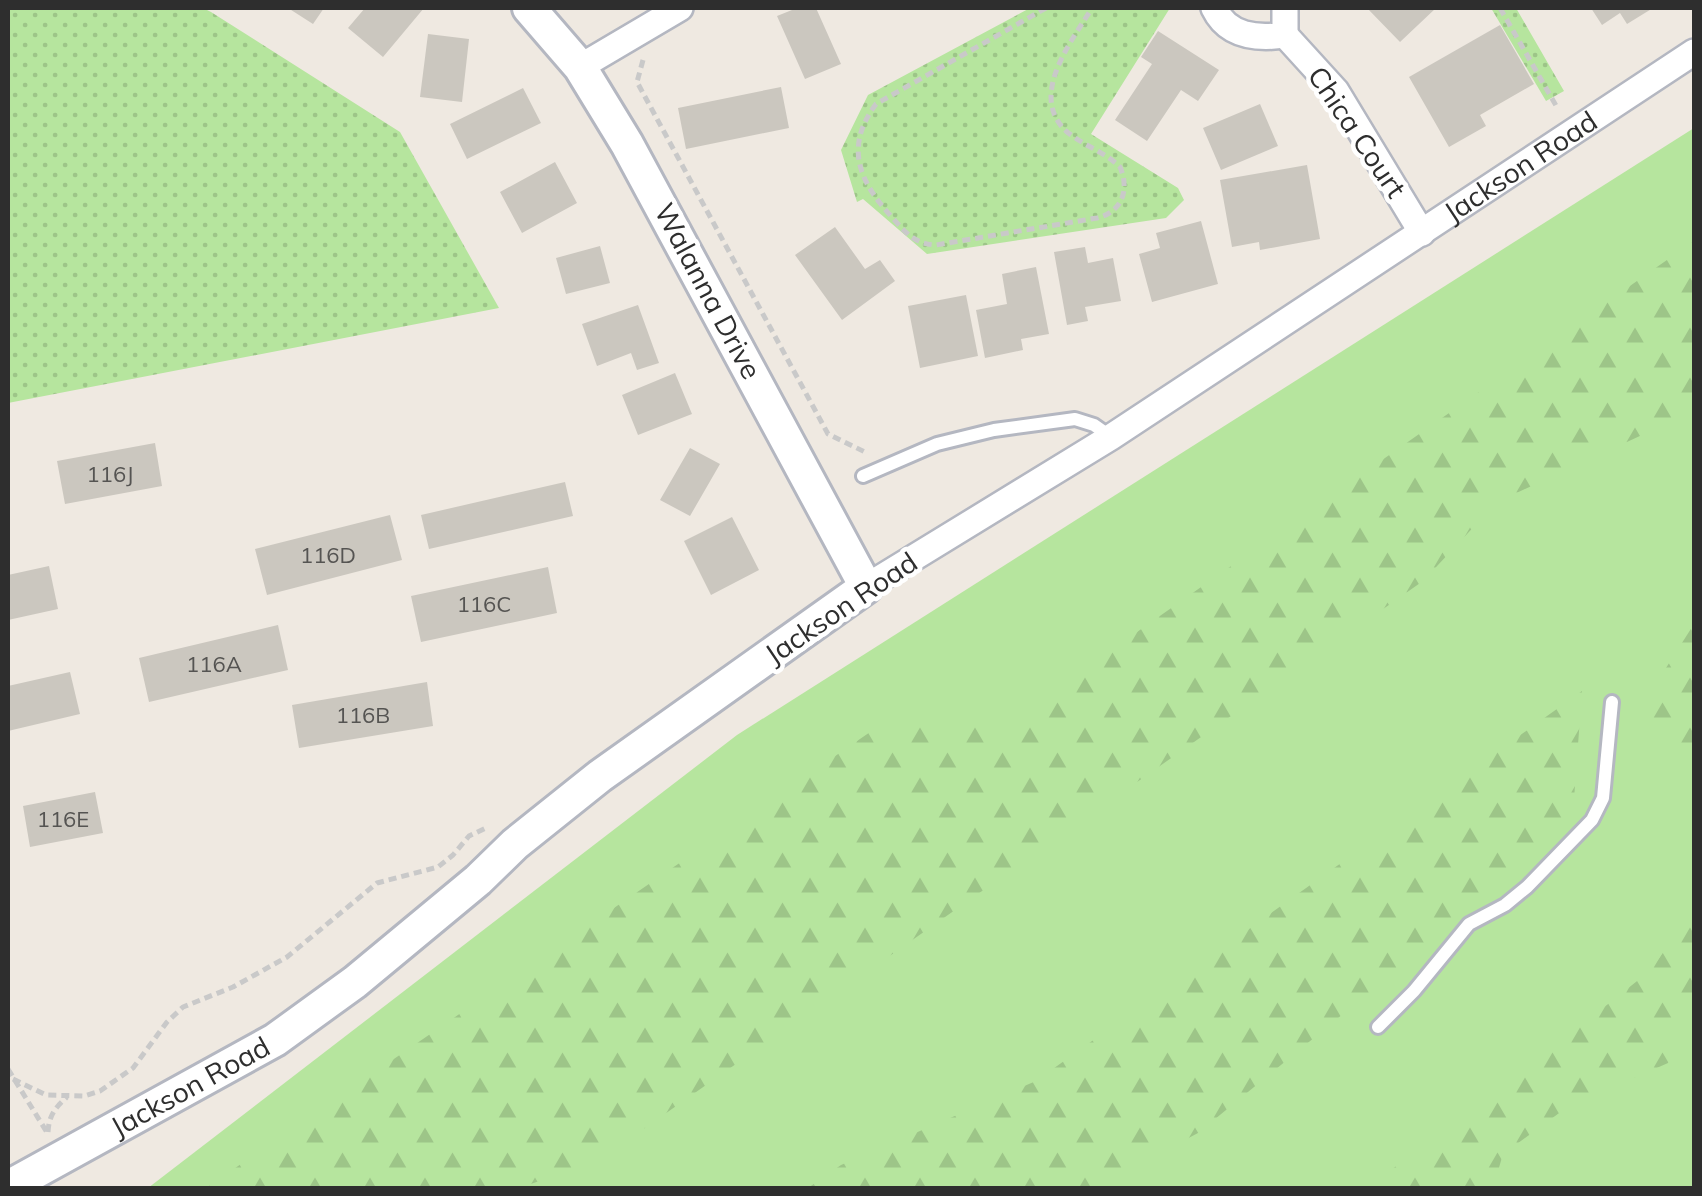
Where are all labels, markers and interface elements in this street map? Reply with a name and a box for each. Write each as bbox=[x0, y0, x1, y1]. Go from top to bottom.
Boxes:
street label: Chica Court bbox=[1301, 59, 1414, 204]
street label: Jackson Road bbox=[1437, 103, 1603, 229]
street label: Walanna Drive bbox=[647, 197, 770, 385]
house number: 116J bbox=[87, 460, 133, 488]
house number: 116D bbox=[300, 541, 356, 569]
street label: Jackson Road bbox=[758, 544, 924, 671]
house number: 116C bbox=[457, 590, 511, 618]
house number: 116A bbox=[186, 650, 242, 678]
house number: 116B bbox=[336, 701, 390, 729]
house number: 116E bbox=[37, 805, 89, 833]
street label: Jackson Road bbox=[104, 1028, 276, 1144]

